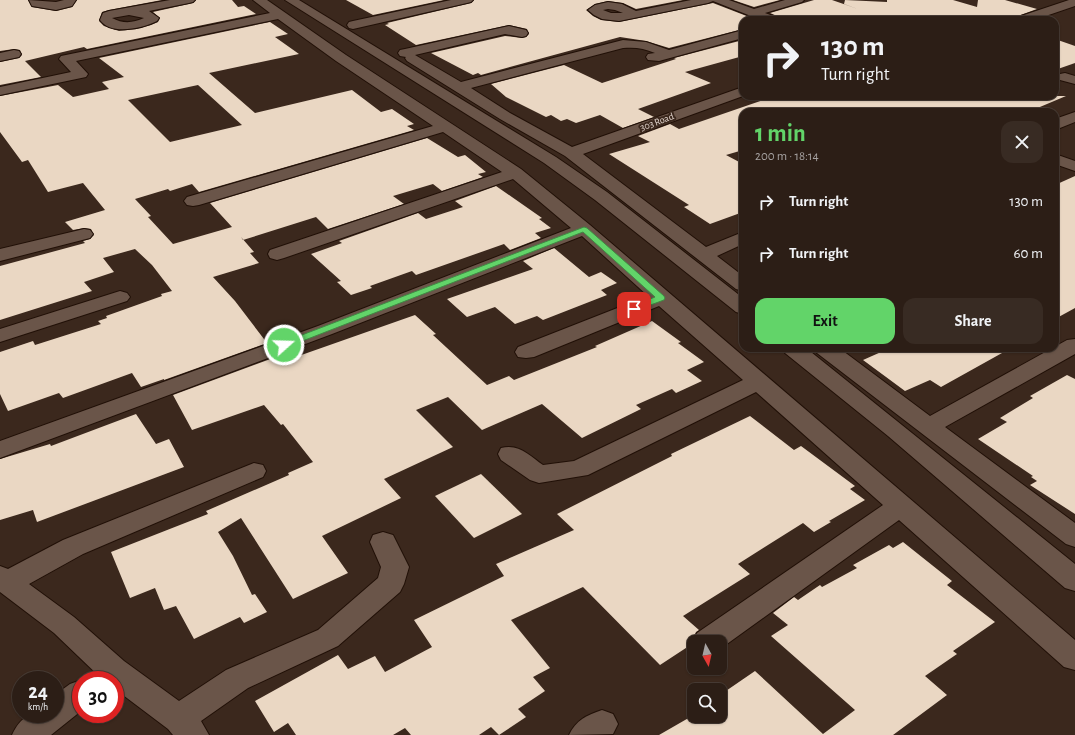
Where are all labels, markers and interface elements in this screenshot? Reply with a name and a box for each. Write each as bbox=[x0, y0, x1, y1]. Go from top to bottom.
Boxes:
icon: right bbox=[755, 32, 807, 84]
text: 130 m bbox=[821, 33, 885, 61]
text: Turn right bbox=[821, 66, 890, 84]
street label: 303 Road bbox=[639, 111, 675, 133]
button: close bbox=[1001, 121, 1043, 163]
text: 1 min bbox=[755, 122, 806, 146]
text: 200 m · 18:14 bbox=[755, 150, 819, 163]
icon: right bbox=[755, 191, 777, 213]
text: Turn right bbox=[789, 194, 848, 209]
text: 130 m bbox=[1009, 194, 1043, 209]
icon: right bbox=[755, 243, 777, 265]
text: Turn right bbox=[789, 246, 848, 261]
text: 60 m bbox=[1014, 246, 1043, 261]
pin bbox=[617, 292, 651, 326]
icon: arrive bbox=[623, 298, 645, 320]
button: Exit bbox=[755, 298, 895, 344]
button: Share bbox=[903, 298, 1043, 344]
position arrow bbox=[263, 324, 305, 366]
north arrow bbox=[687, 635, 727, 675]
map controls bbox=[687, 635, 727, 723]
speed limit sign: 30 bbox=[72, 671, 124, 723]
text: 24 bbox=[28, 682, 48, 702]
button: search bbox=[687, 683, 727, 723]
text: km/h bbox=[28, 702, 48, 712]

